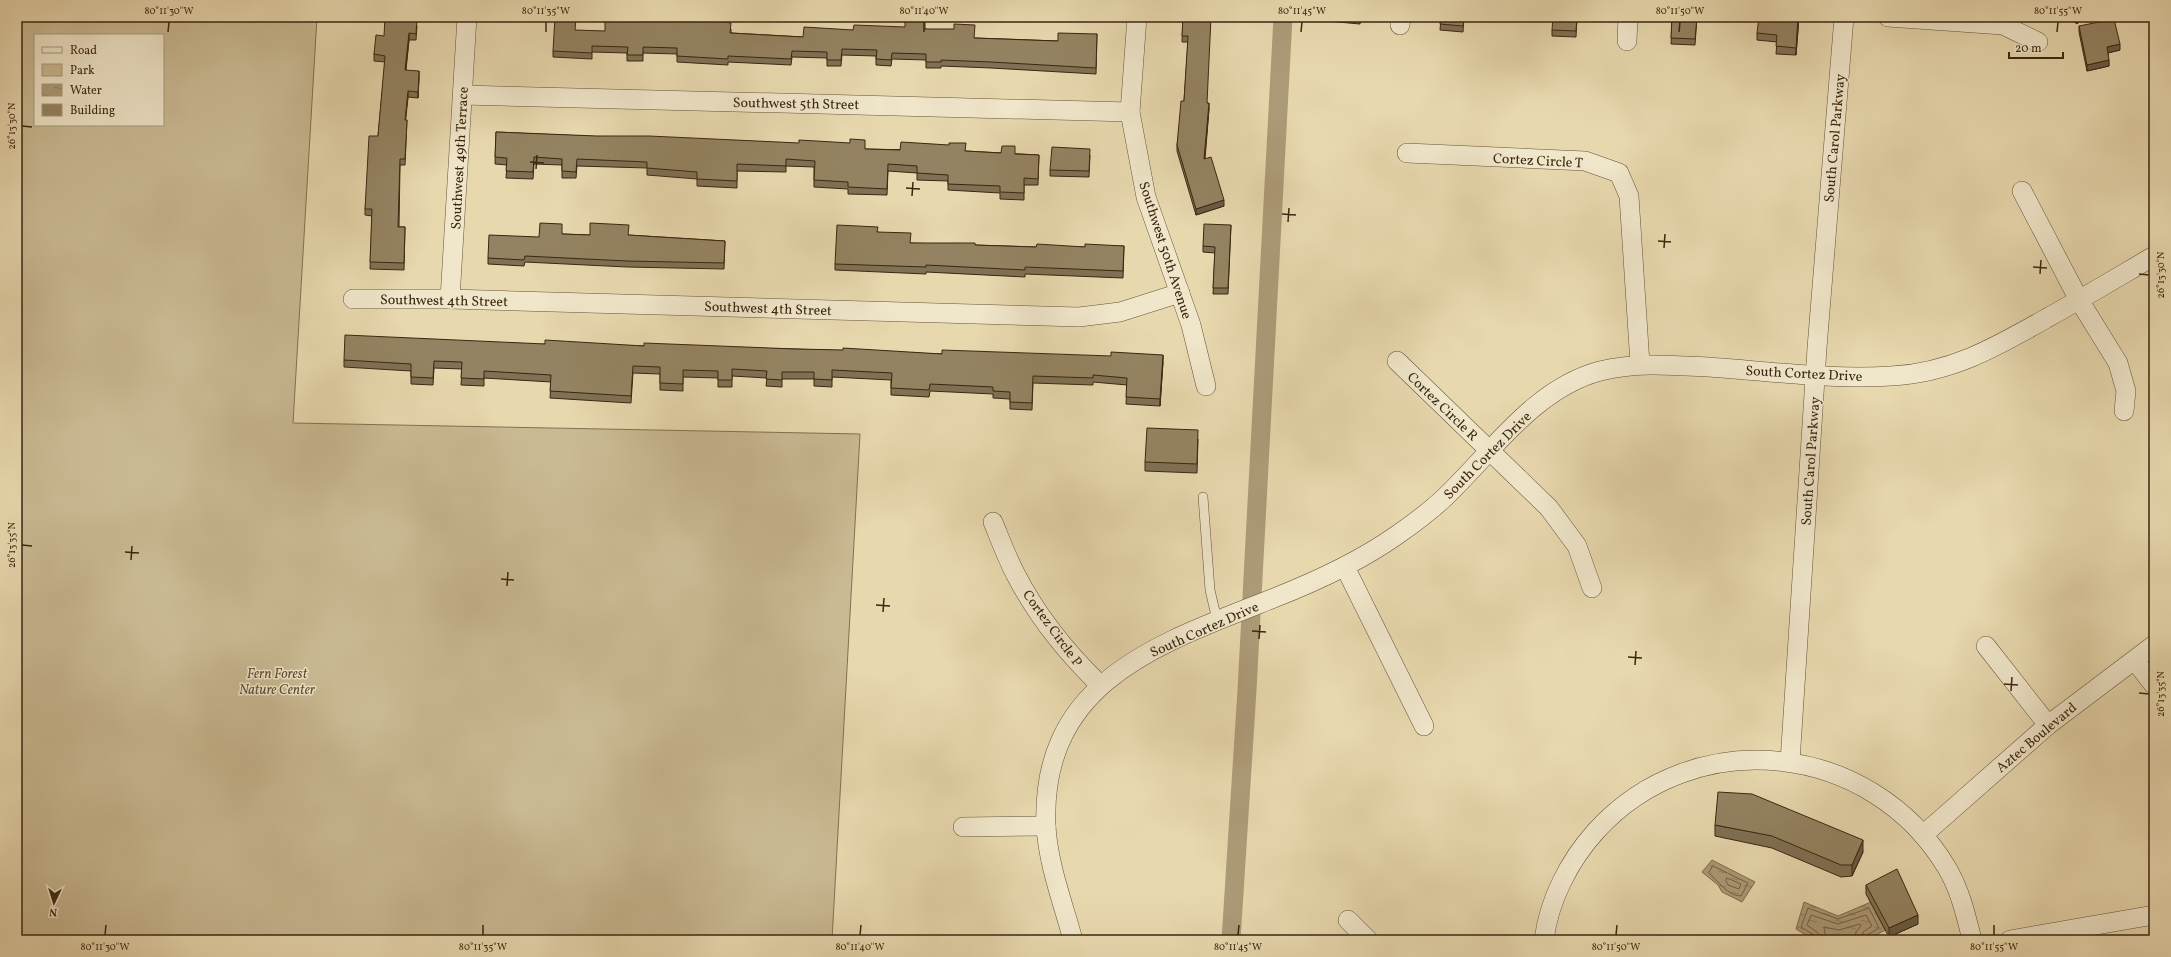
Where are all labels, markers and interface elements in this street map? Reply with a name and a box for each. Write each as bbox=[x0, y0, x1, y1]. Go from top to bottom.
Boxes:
text: 80°11'30"W bbox=[144, 4, 194, 18]
text: 80°11'35"W bbox=[522, 4, 570, 18]
text: 80°11'40"W bbox=[899, 4, 949, 18]
text: 80°11'45"W bbox=[1278, 4, 1326, 18]
text: 80°11'50"W bbox=[1656, 4, 1704, 18]
text: 80°11'55"W bbox=[2034, 4, 2082, 18]
legend bbox=[34, 34, 164, 126]
scale bar bbox=[2009, 34, 2063, 60]
text: 20 m bbox=[2015, 41, 2042, 57]
text: Road bbox=[70, 43, 97, 59]
text: Park bbox=[70, 63, 95, 79]
street label: South Carol Parkway bbox=[1820, 73, 1851, 203]
text: Water bbox=[70, 83, 102, 99]
street label: Southwest 49th Terrace bbox=[447, 86, 474, 230]
street label: Southwest 5th Street bbox=[733, 94, 859, 115]
text: 26°13'30"N bbox=[5, 102, 19, 149]
text: Building bbox=[70, 103, 115, 119]
street label: Cortez Circle T bbox=[1492, 150, 1583, 173]
street label: Southwest 50th Avenue bbox=[1133, 179, 1196, 322]
text: 26°13'30"N bbox=[2154, 251, 2168, 298]
street label: Southwest 4th Street bbox=[380, 291, 508, 312]
street label: Southwest 4th Street bbox=[704, 298, 832, 321]
street label: South Cortez Drive bbox=[1745, 362, 1863, 387]
street label: Cortez Circle R bbox=[1402, 368, 1482, 446]
street label: South Carol Parkway bbox=[1798, 396, 1826, 526]
street label: South Cortez Drive bbox=[1440, 408, 1536, 504]
text: 26°13'35"N bbox=[5, 521, 19, 568]
street label: Cortez Circle P bbox=[1017, 587, 1086, 671]
street label: South Cortez Drive bbox=[1147, 598, 1262, 663]
park label: Fern Forest Nature Center bbox=[239, 665, 316, 700]
text: 26°13'35"N bbox=[2154, 670, 2168, 717]
street label: Aztec Boulevard bbox=[1992, 699, 2082, 778]
north arrow bbox=[34, 883, 74, 923]
text: N bbox=[49, 904, 58, 919]
text: 80°11'30"W bbox=[80, 940, 130, 954]
text: 80°11'35"W bbox=[459, 940, 507, 954]
text: 80°11'40"W bbox=[835, 940, 885, 954]
text: 80°11'45"W bbox=[1214, 940, 1262, 954]
text: 80°11'50"W bbox=[1592, 940, 1640, 954]
text: 80°11'55"W bbox=[1970, 940, 2018, 954]

